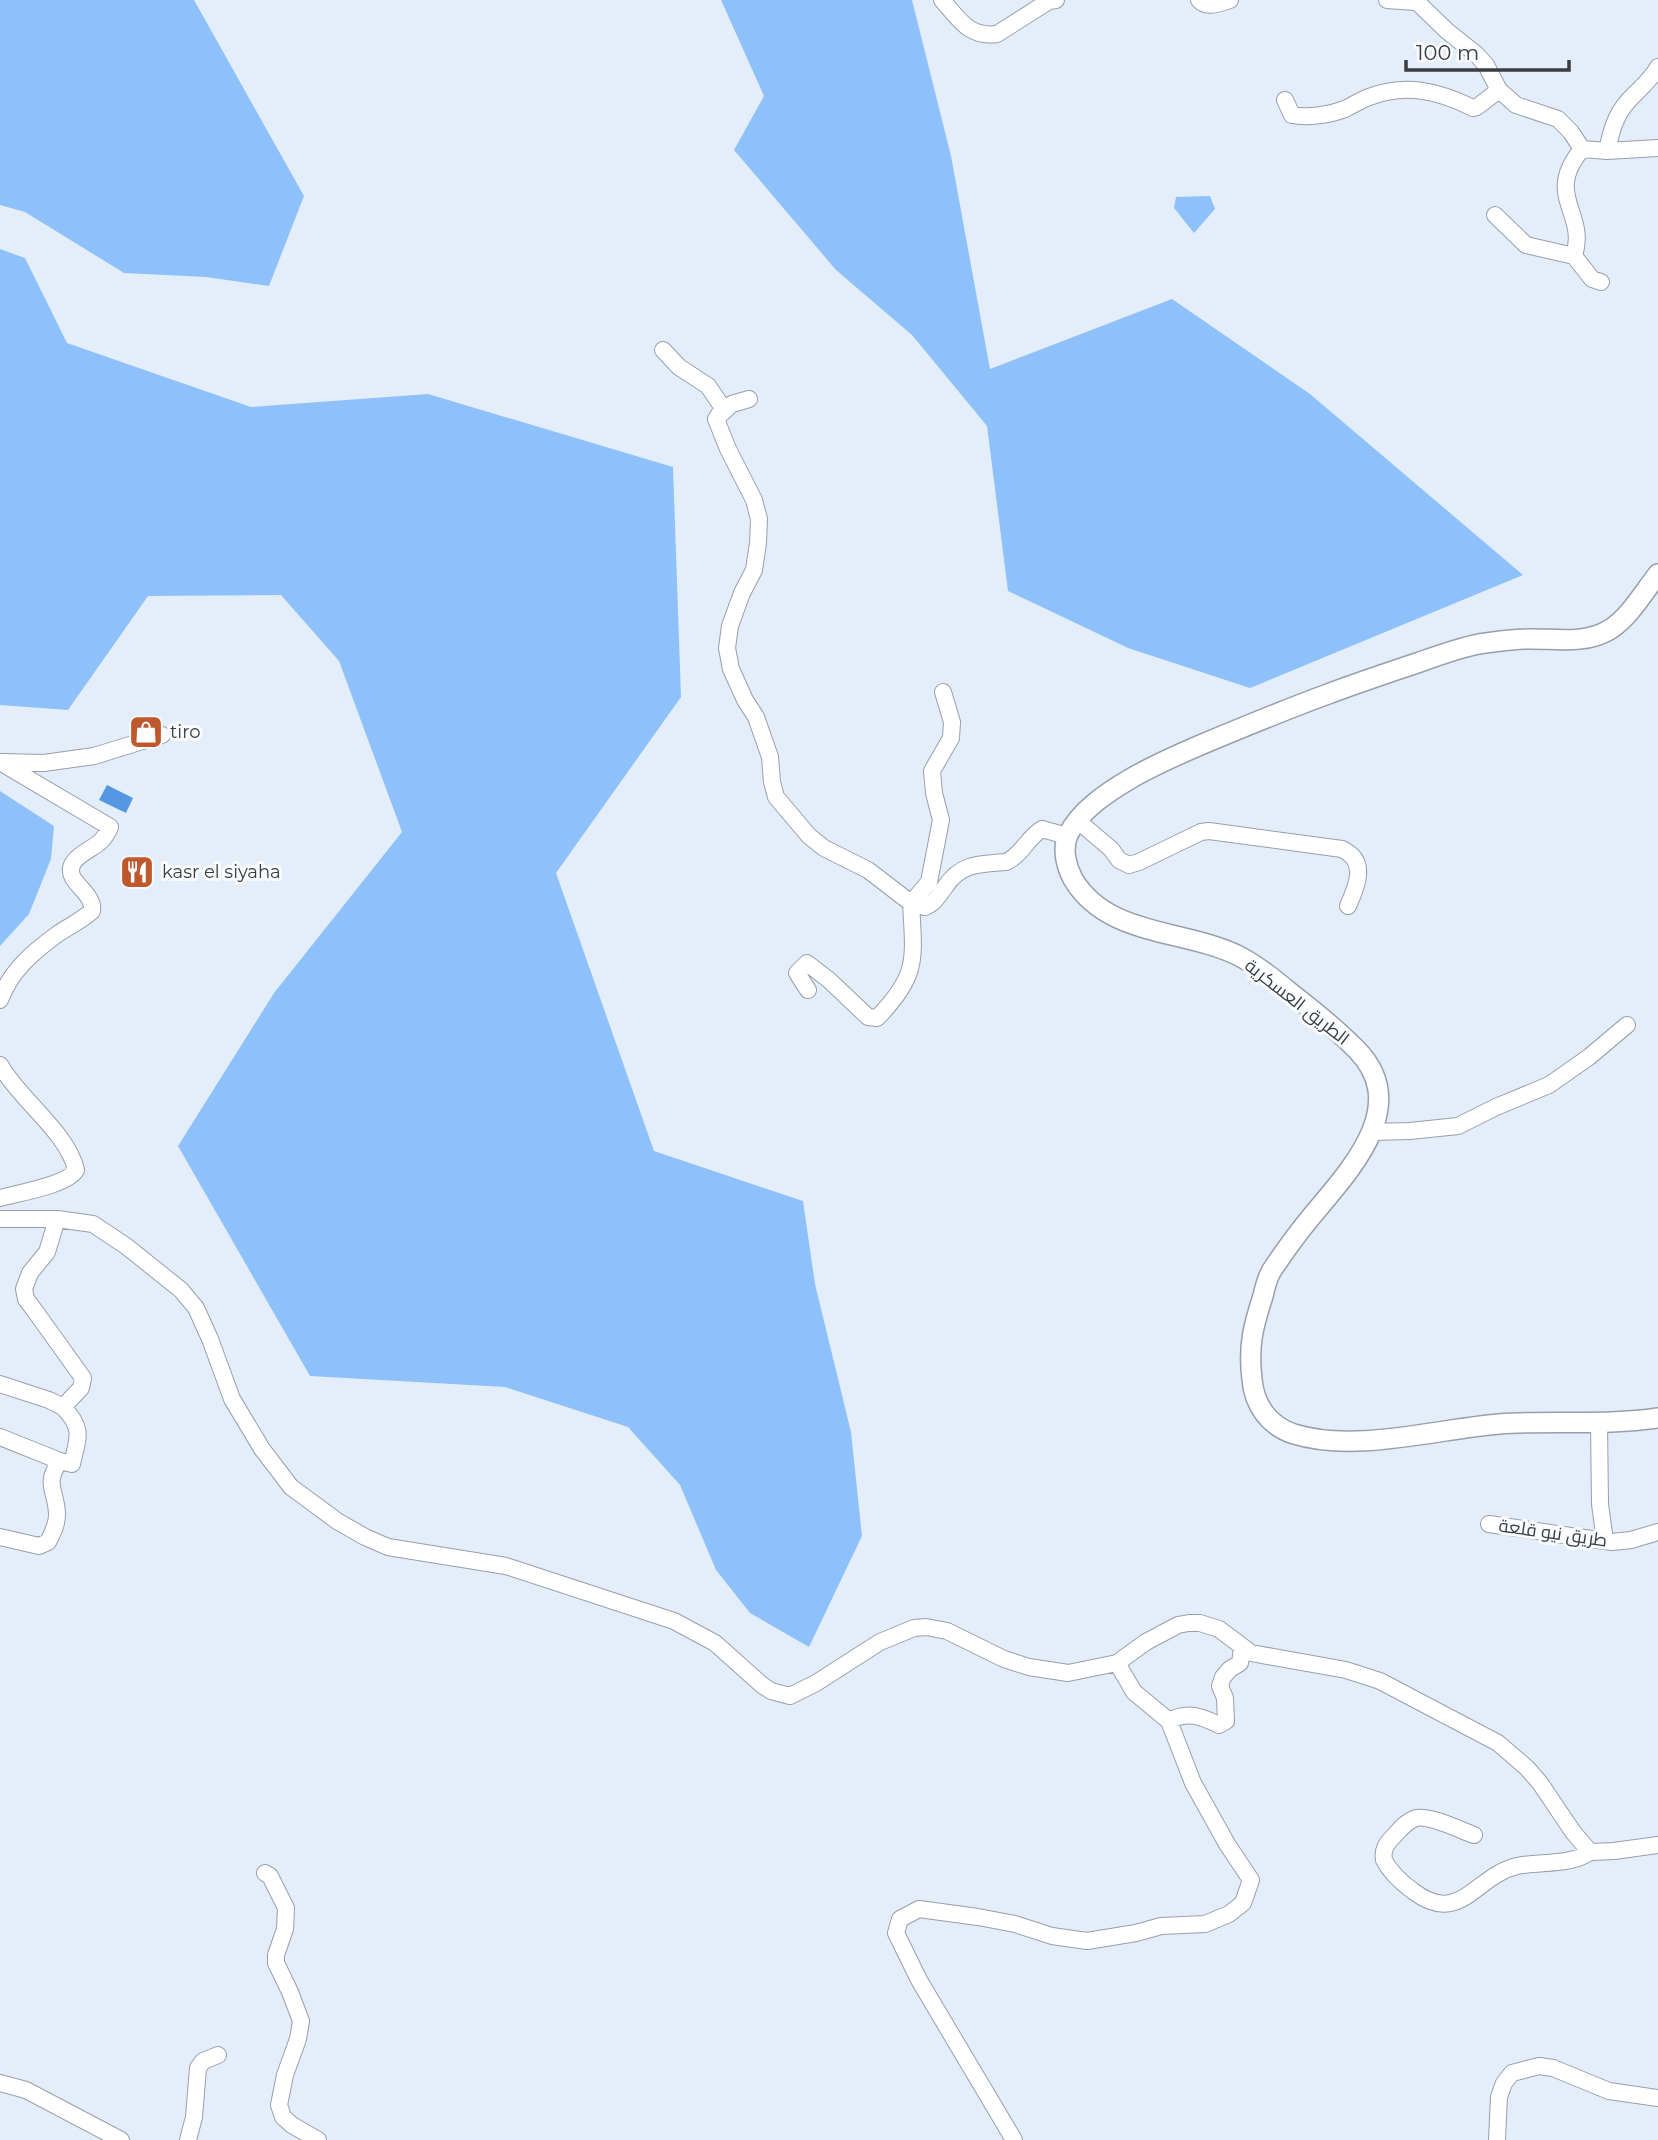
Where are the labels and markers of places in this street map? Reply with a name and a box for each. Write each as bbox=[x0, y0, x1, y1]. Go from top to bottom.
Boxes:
shop icon: tiro bbox=[127, 713, 165, 751]
place label: tiro bbox=[170, 721, 200, 743]
restaurant icon: kasr el siyaha bbox=[118, 853, 156, 891]
place label: kasr el siyaha bbox=[162, 861, 281, 883]

